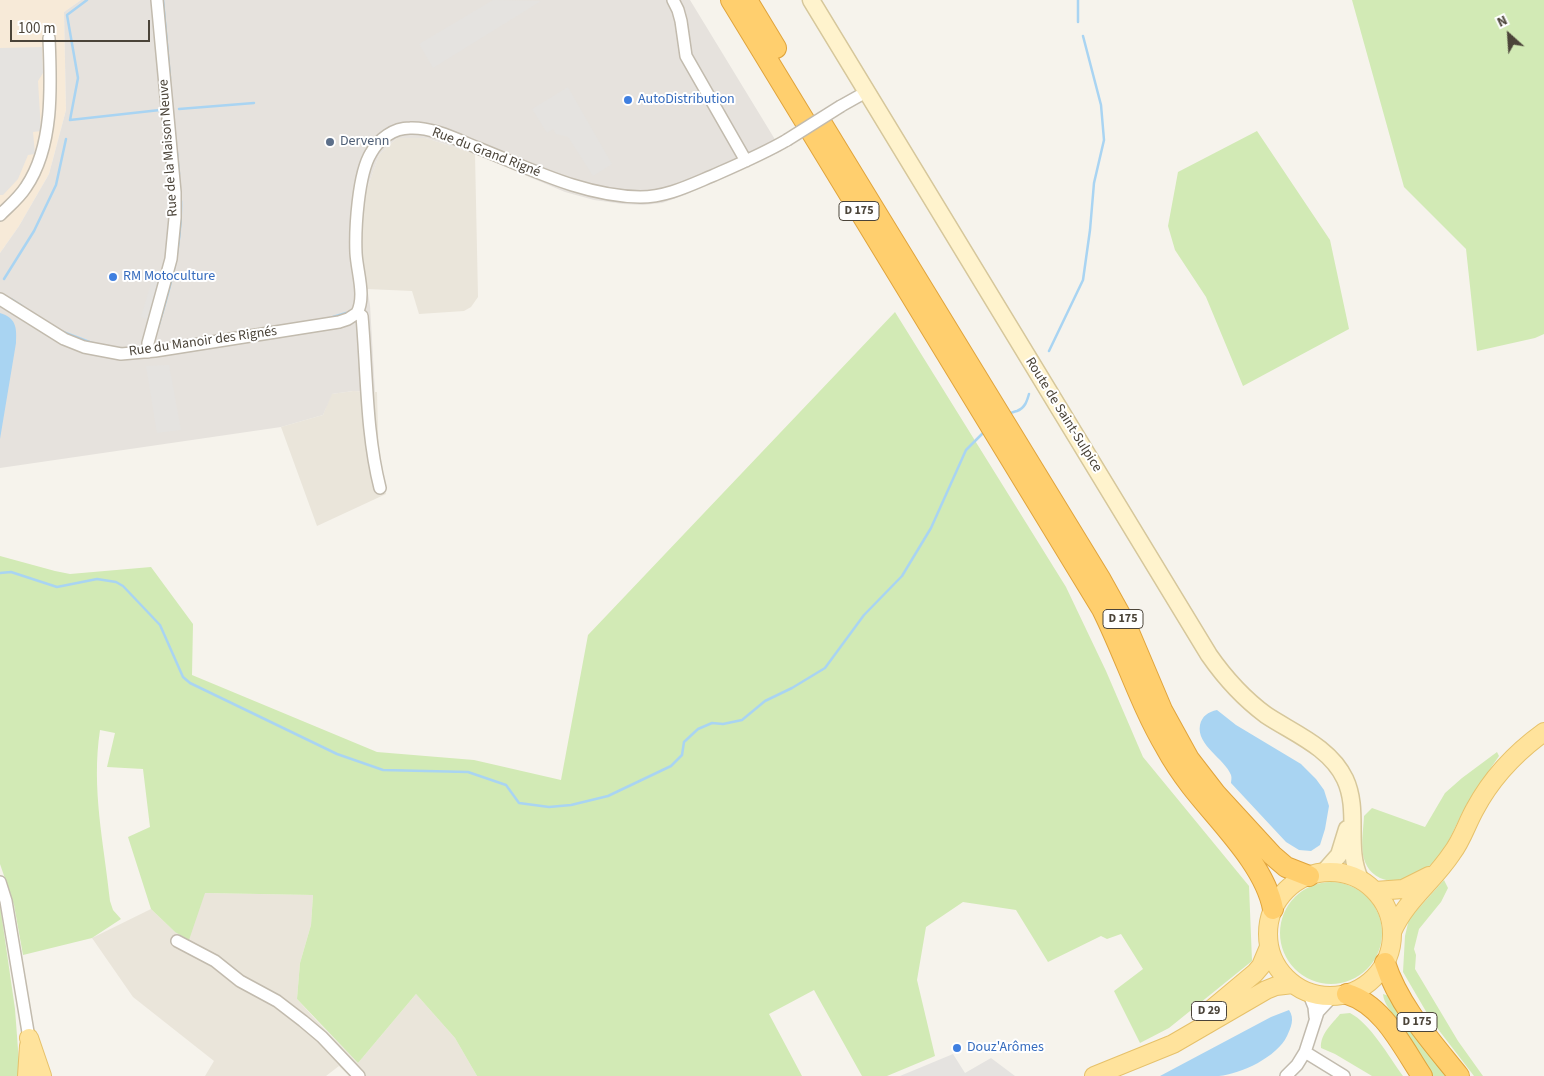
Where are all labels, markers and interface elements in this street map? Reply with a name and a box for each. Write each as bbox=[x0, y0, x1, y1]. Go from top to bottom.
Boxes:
scale bar bbox=[12, 10, 152, 42]
north arrow bbox=[1484, 10, 1534, 60]
text: N bbox=[1494, 10, 1511, 33]
text: 100 m bbox=[18, 18, 56, 39]
street label: Rue de la Maison Neuve bbox=[156, 79, 182, 217]
place label: AutoDistribution bbox=[638, 92, 735, 108]
marker: AutoDistribution bbox=[622, 94, 634, 106]
street label: Rue du Grand Rigné bbox=[429, 125, 543, 181]
place label: Dervenn bbox=[340, 134, 390, 150]
marker: Dervenn bbox=[324, 136, 336, 148]
road number: D 175 bbox=[839, 202, 879, 220]
place label: RM Motoculture bbox=[123, 269, 215, 285]
marker: RM Motoculture bbox=[107, 271, 119, 283]
street label: Rue du Manoir des Rignés bbox=[128, 323, 278, 361]
street label: Route de Saint-Sulpice bbox=[1021, 355, 1105, 475]
road number: D 175 bbox=[1103, 610, 1143, 628]
road number: D 29 bbox=[1192, 1001, 1226, 1020]
road number: D 175 bbox=[1397, 1012, 1437, 1032]
place label: Douz'Arômes bbox=[967, 1040, 1044, 1056]
marker: Douz'Arômes bbox=[951, 1042, 963, 1054]

